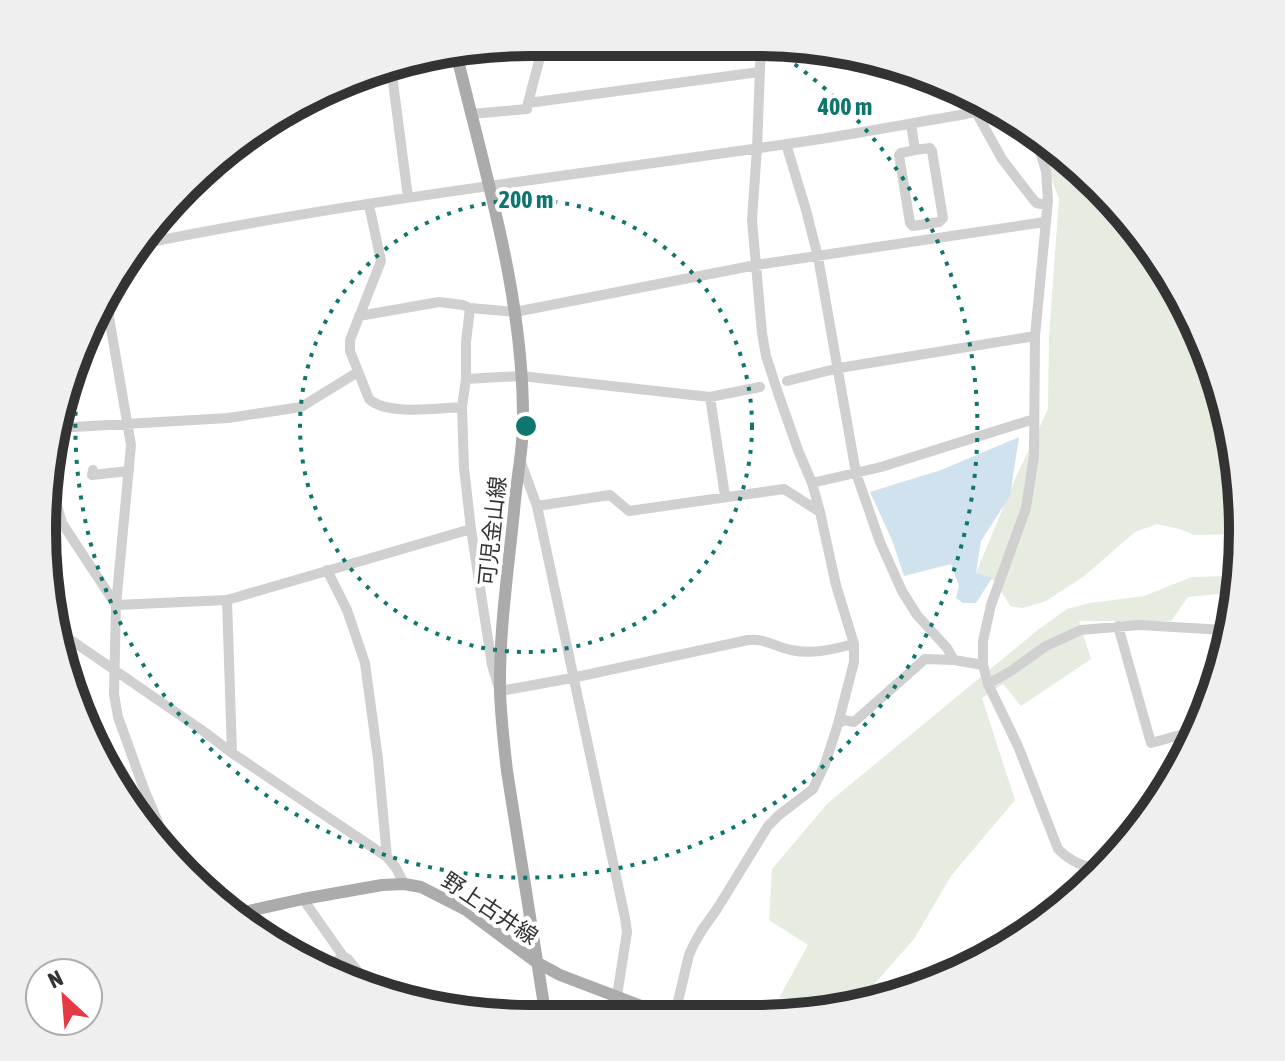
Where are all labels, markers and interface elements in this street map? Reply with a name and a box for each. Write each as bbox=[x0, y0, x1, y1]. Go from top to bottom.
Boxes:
text: 400 m bbox=[817, 93, 872, 120]
text: 200 m bbox=[499, 186, 553, 213]
centre of rings bbox=[512, 412, 540, 440]
street label: 可児金山線 bbox=[473, 475, 511, 587]
street label: 野上古井線 bbox=[437, 866, 543, 950]
north arrow bbox=[24, 957, 104, 1037]
text: N bbox=[44, 964, 67, 994]

